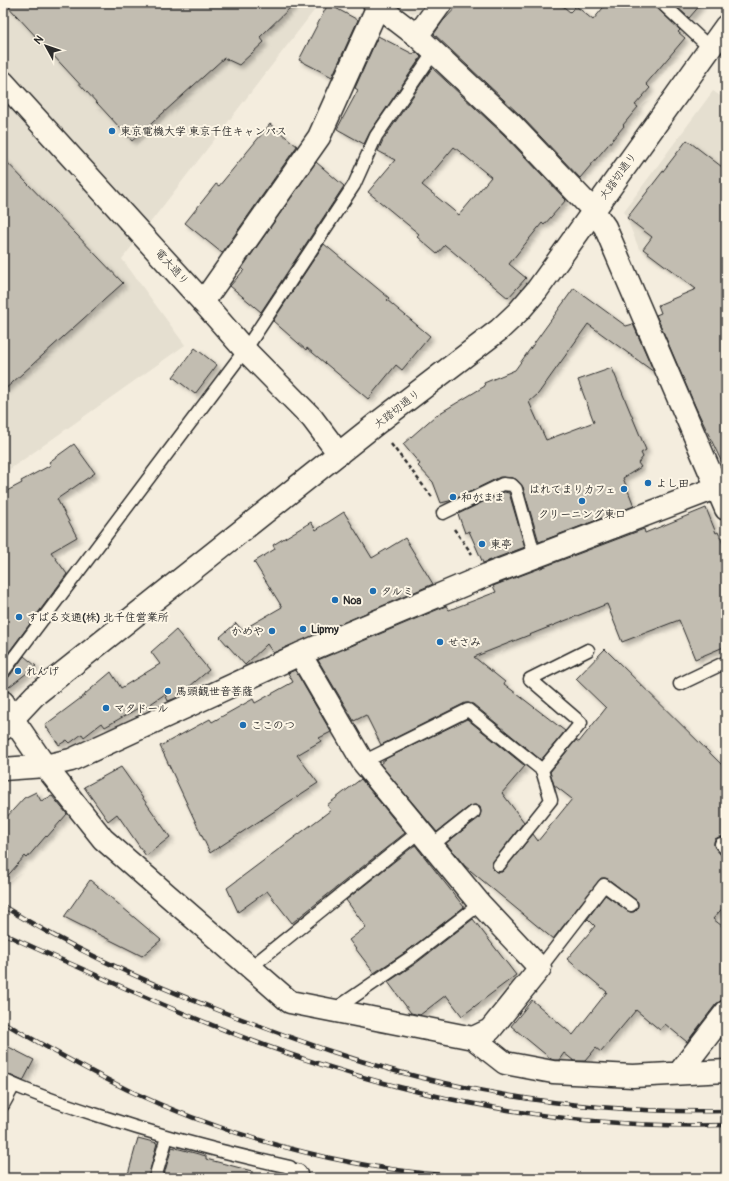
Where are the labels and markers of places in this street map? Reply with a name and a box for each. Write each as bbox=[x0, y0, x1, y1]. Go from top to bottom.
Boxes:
place label: 東京電機大学 東京千住キャンパス bbox=[120, 125, 287, 138]
marker: 東京電機大学 東京千住キャンパス bbox=[107, 126, 117, 136]
place label: よし田 bbox=[656, 477, 689, 490]
marker: よし田 bbox=[643, 478, 653, 488]
place label: はれてまりカフェ bbox=[529, 483, 616, 496]
marker: はれてまりカフェ bbox=[619, 484, 629, 494]
place label: 和がまま bbox=[461, 491, 505, 504]
marker: 和がまま bbox=[448, 492, 458, 502]
marker: クリーニング東口 bbox=[577, 496, 587, 506]
place label: クリーニング東口 bbox=[538, 508, 626, 521]
place label: 東亭 bbox=[490, 538, 512, 551]
marker: 東亭 bbox=[477, 539, 487, 549]
place label: タルミ bbox=[381, 585, 414, 598]
marker: タルミ bbox=[368, 586, 378, 596]
place label: Noa bbox=[343, 594, 361, 607]
marker: Noa bbox=[330, 595, 340, 605]
place label: すばる交通(株) 北千住営業所 bbox=[27, 611, 169, 624]
marker: すばる交通(株) 北千住営業所 bbox=[14, 612, 24, 622]
place label: Lipmy bbox=[311, 623, 339, 636]
marker: Lipmy bbox=[298, 624, 308, 634]
place label: かめや bbox=[231, 625, 264, 638]
marker: かめや bbox=[267, 626, 277, 636]
place label: せさみ bbox=[448, 636, 481, 649]
marker: せさみ bbox=[435, 637, 445, 647]
place label: れんげ bbox=[26, 665, 59, 678]
marker: れんげ bbox=[13, 666, 23, 676]
place label: 馬頭観世音菩薩 bbox=[176, 685, 253, 698]
marker: 馬頭観世音菩薩 bbox=[163, 686, 173, 696]
place label: マタドール bbox=[114, 702, 169, 715]
marker: マタドール bbox=[101, 703, 111, 713]
place label: ここのつ bbox=[251, 719, 295, 732]
marker: ここのつ bbox=[238, 720, 248, 730]

